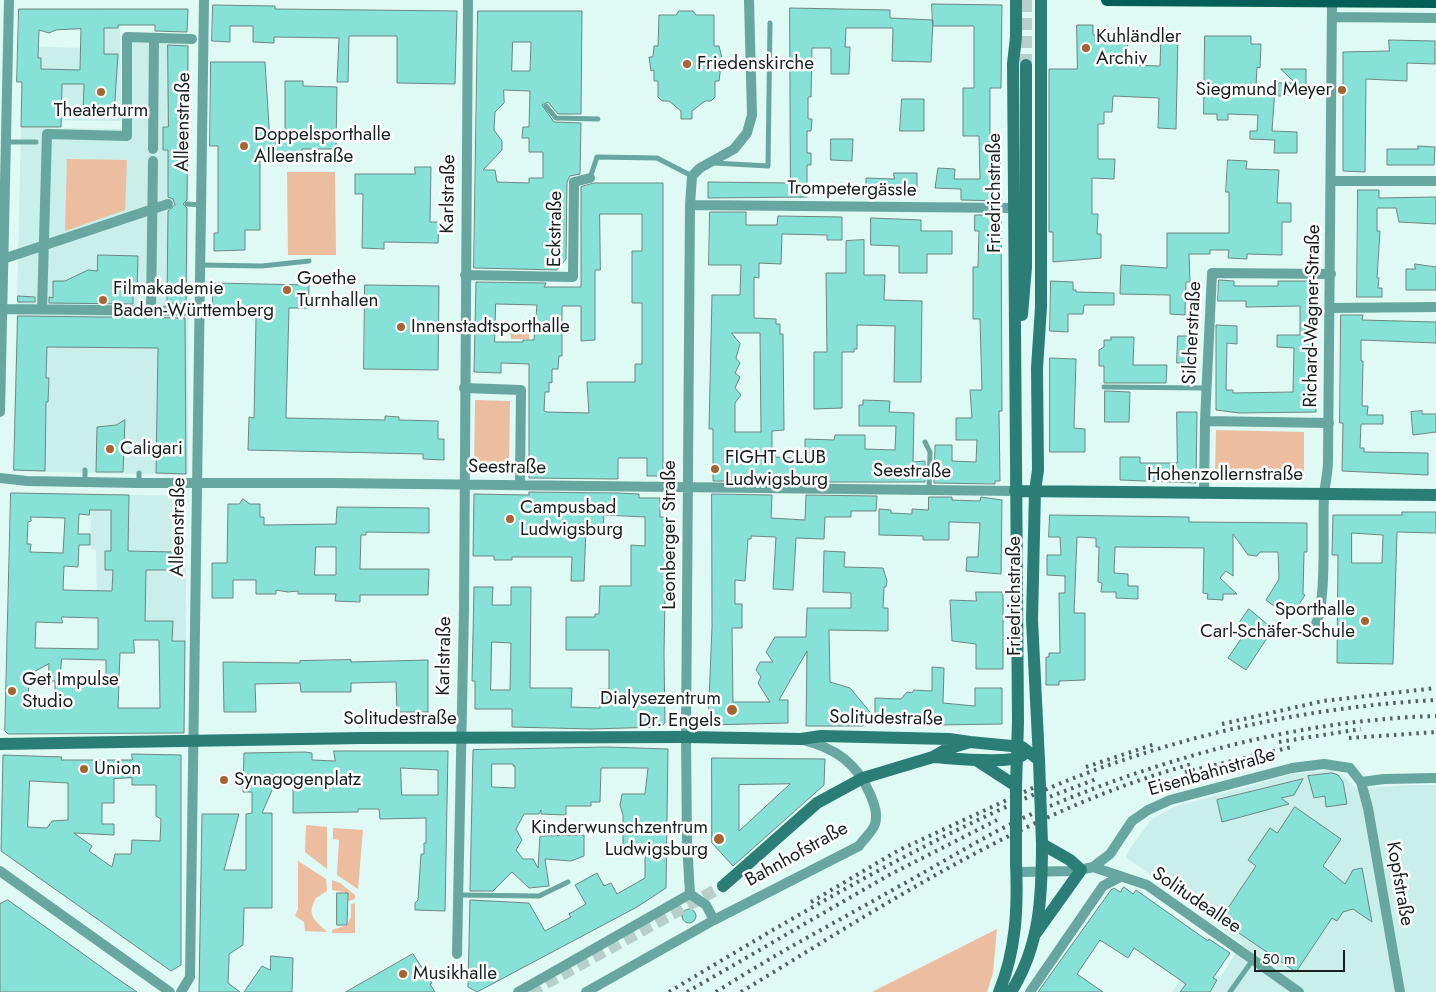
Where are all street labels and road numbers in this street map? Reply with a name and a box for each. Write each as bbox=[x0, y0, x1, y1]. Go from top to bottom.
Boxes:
street label: Alleenstraße bbox=[172, 72, 196, 172]
street label: Friedrichstraße bbox=[984, 133, 1006, 253]
street label: Karlstraße bbox=[437, 154, 461, 234]
street label: Trompetergässle bbox=[787, 177, 917, 203]
street label: Eckstraße bbox=[544, 191, 568, 267]
street label: Richard-Wagner-Straße bbox=[1300, 224, 1326, 408]
street label: Silcherstraße bbox=[1179, 281, 1207, 385]
street label: Seestraße bbox=[468, 456, 546, 480]
street label: Leonberger Straße bbox=[659, 460, 681, 610]
street label: Seestraße bbox=[873, 460, 951, 484]
street label: Hohenzollernstraße bbox=[1147, 464, 1303, 486]
street label: Alleenstraße bbox=[167, 477, 191, 577]
street label: Friedrichstraße bbox=[1004, 536, 1026, 656]
street label: Karlstraße bbox=[433, 616, 457, 696]
street label: Solitudestraße bbox=[829, 707, 943, 731]
street label: Solitudestraße bbox=[343, 708, 457, 730]
street label: Eisenbahnstraße bbox=[1146, 744, 1278, 802]
street label: Bahnhofstraße bbox=[742, 817, 852, 893]
street label: Kopfstraße bbox=[1380, 840, 1418, 928]
street label: Solitudeallee bbox=[1147, 863, 1245, 939]

